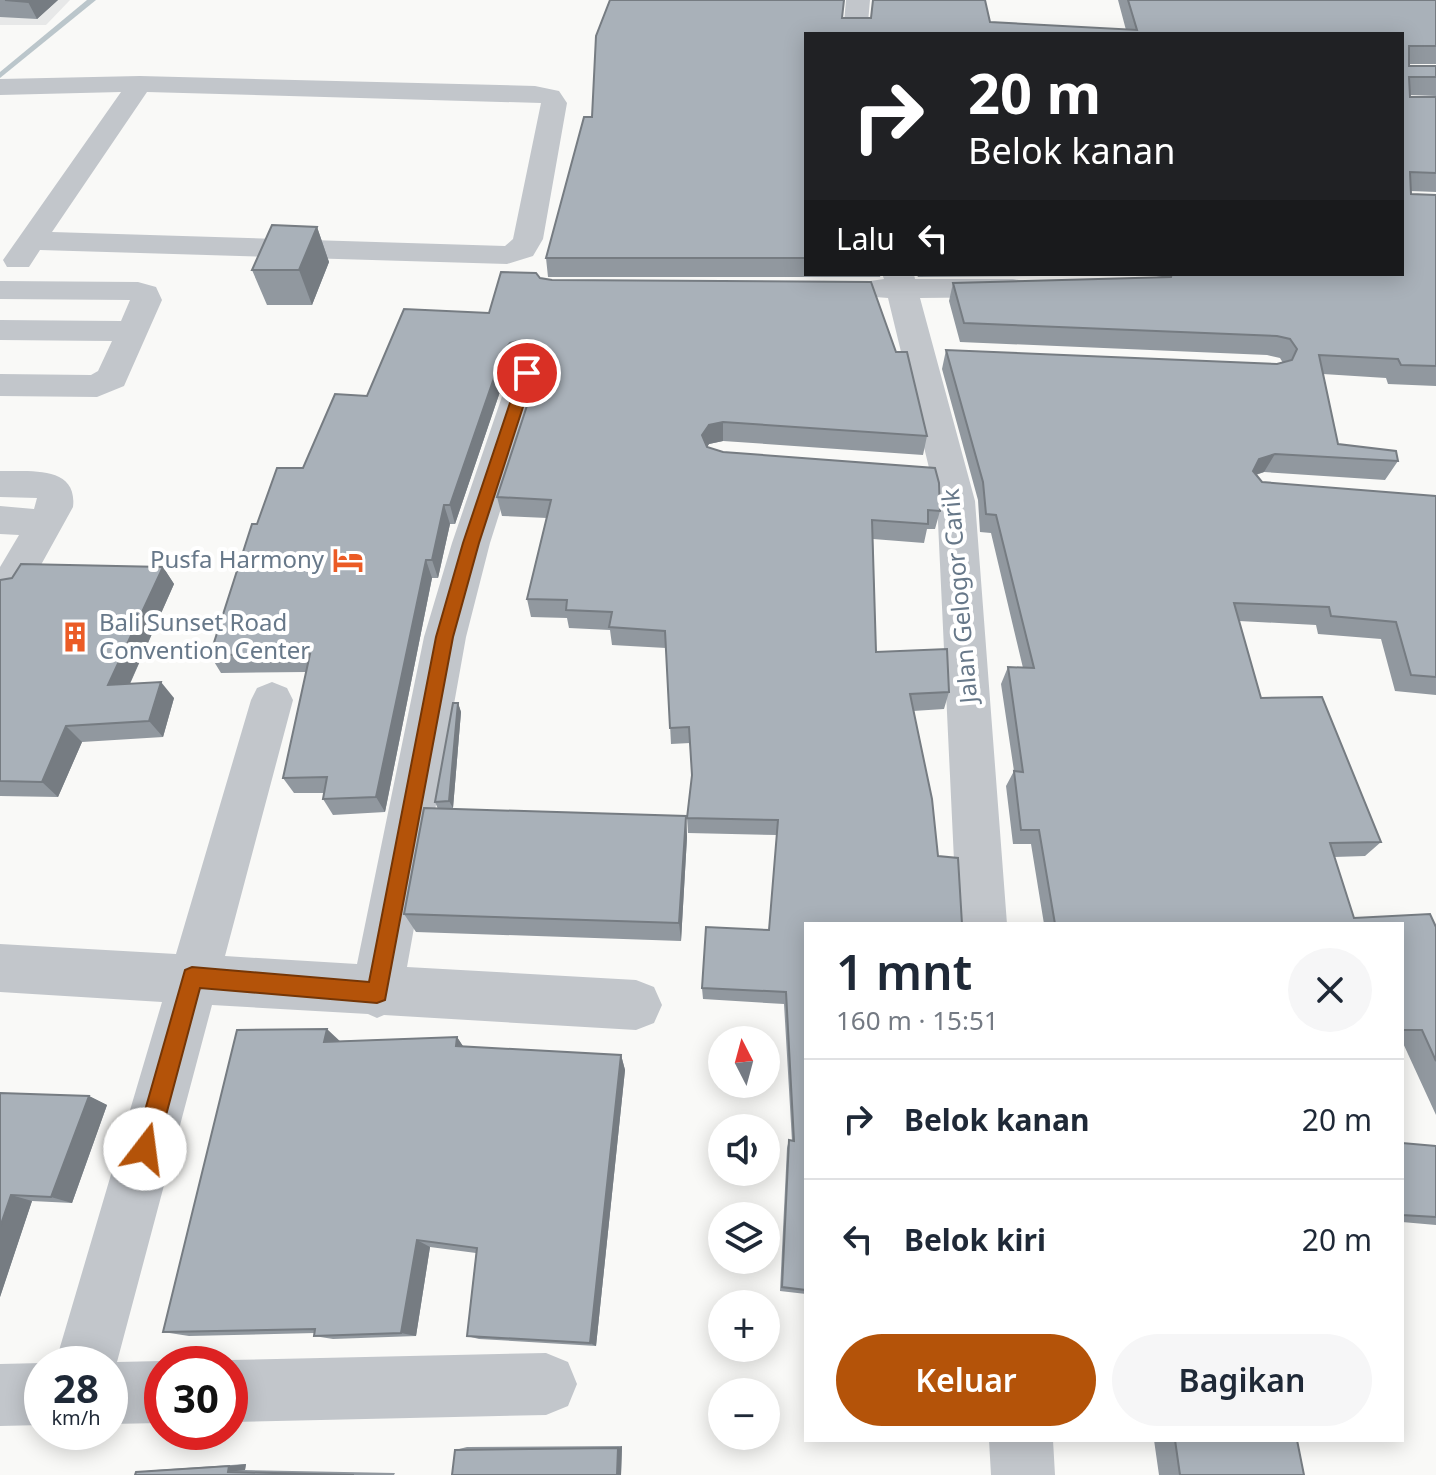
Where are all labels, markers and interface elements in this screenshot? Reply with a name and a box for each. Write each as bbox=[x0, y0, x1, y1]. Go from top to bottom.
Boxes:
text: 20 m bbox=[968, 54, 1101, 130]
icon: right bbox=[836, 64, 940, 168]
text: Belok kanan bbox=[968, 126, 1175, 175]
icon: left bbox=[911, 216, 955, 260]
text: Lalu bbox=[836, 218, 895, 259]
pin bbox=[493, 339, 561, 407]
icon: arrive bbox=[505, 351, 549, 395]
street label: Jalan Gelogor Carik bbox=[933, 487, 985, 707]
place label: Pusfa Harmony bbox=[150, 542, 325, 575]
hotel icon: Pusfa Harmony bbox=[331, 543, 365, 577]
place label: Bali Sunset Road Convention Center bbox=[99, 605, 310, 666]
building icon: Bali Sunset Road Convention Center bbox=[58, 620, 92, 654]
text: 1 mnt bbox=[836, 939, 972, 1004]
button: close bbox=[1288, 948, 1372, 1032]
text: 160 m · 15:51 bbox=[836, 1002, 999, 1038]
north arrow bbox=[708, 1026, 780, 1098]
map controls bbox=[708, 1026, 780, 1450]
icon: right bbox=[836, 1097, 880, 1141]
text: Belok kanan bbox=[904, 1099, 1090, 1140]
text: 20 m bbox=[1302, 1099, 1372, 1140]
position arrow bbox=[103, 1107, 187, 1191]
button: sound bbox=[708, 1114, 780, 1186]
button: layers bbox=[708, 1202, 780, 1274]
icon: left bbox=[836, 1217, 880, 1261]
text: Belok kiri bbox=[904, 1219, 1046, 1260]
text: 20 m bbox=[1302, 1219, 1372, 1260]
button: + bbox=[708, 1290, 780, 1362]
button: Keluar bbox=[836, 1334, 1096, 1426]
button: Bagikan bbox=[1112, 1334, 1372, 1426]
speed limit sign: 30 bbox=[144, 1346, 248, 1450]
text: 28 bbox=[53, 1360, 99, 1415]
button: − bbox=[708, 1378, 780, 1450]
text: km/h bbox=[51, 1404, 101, 1431]

